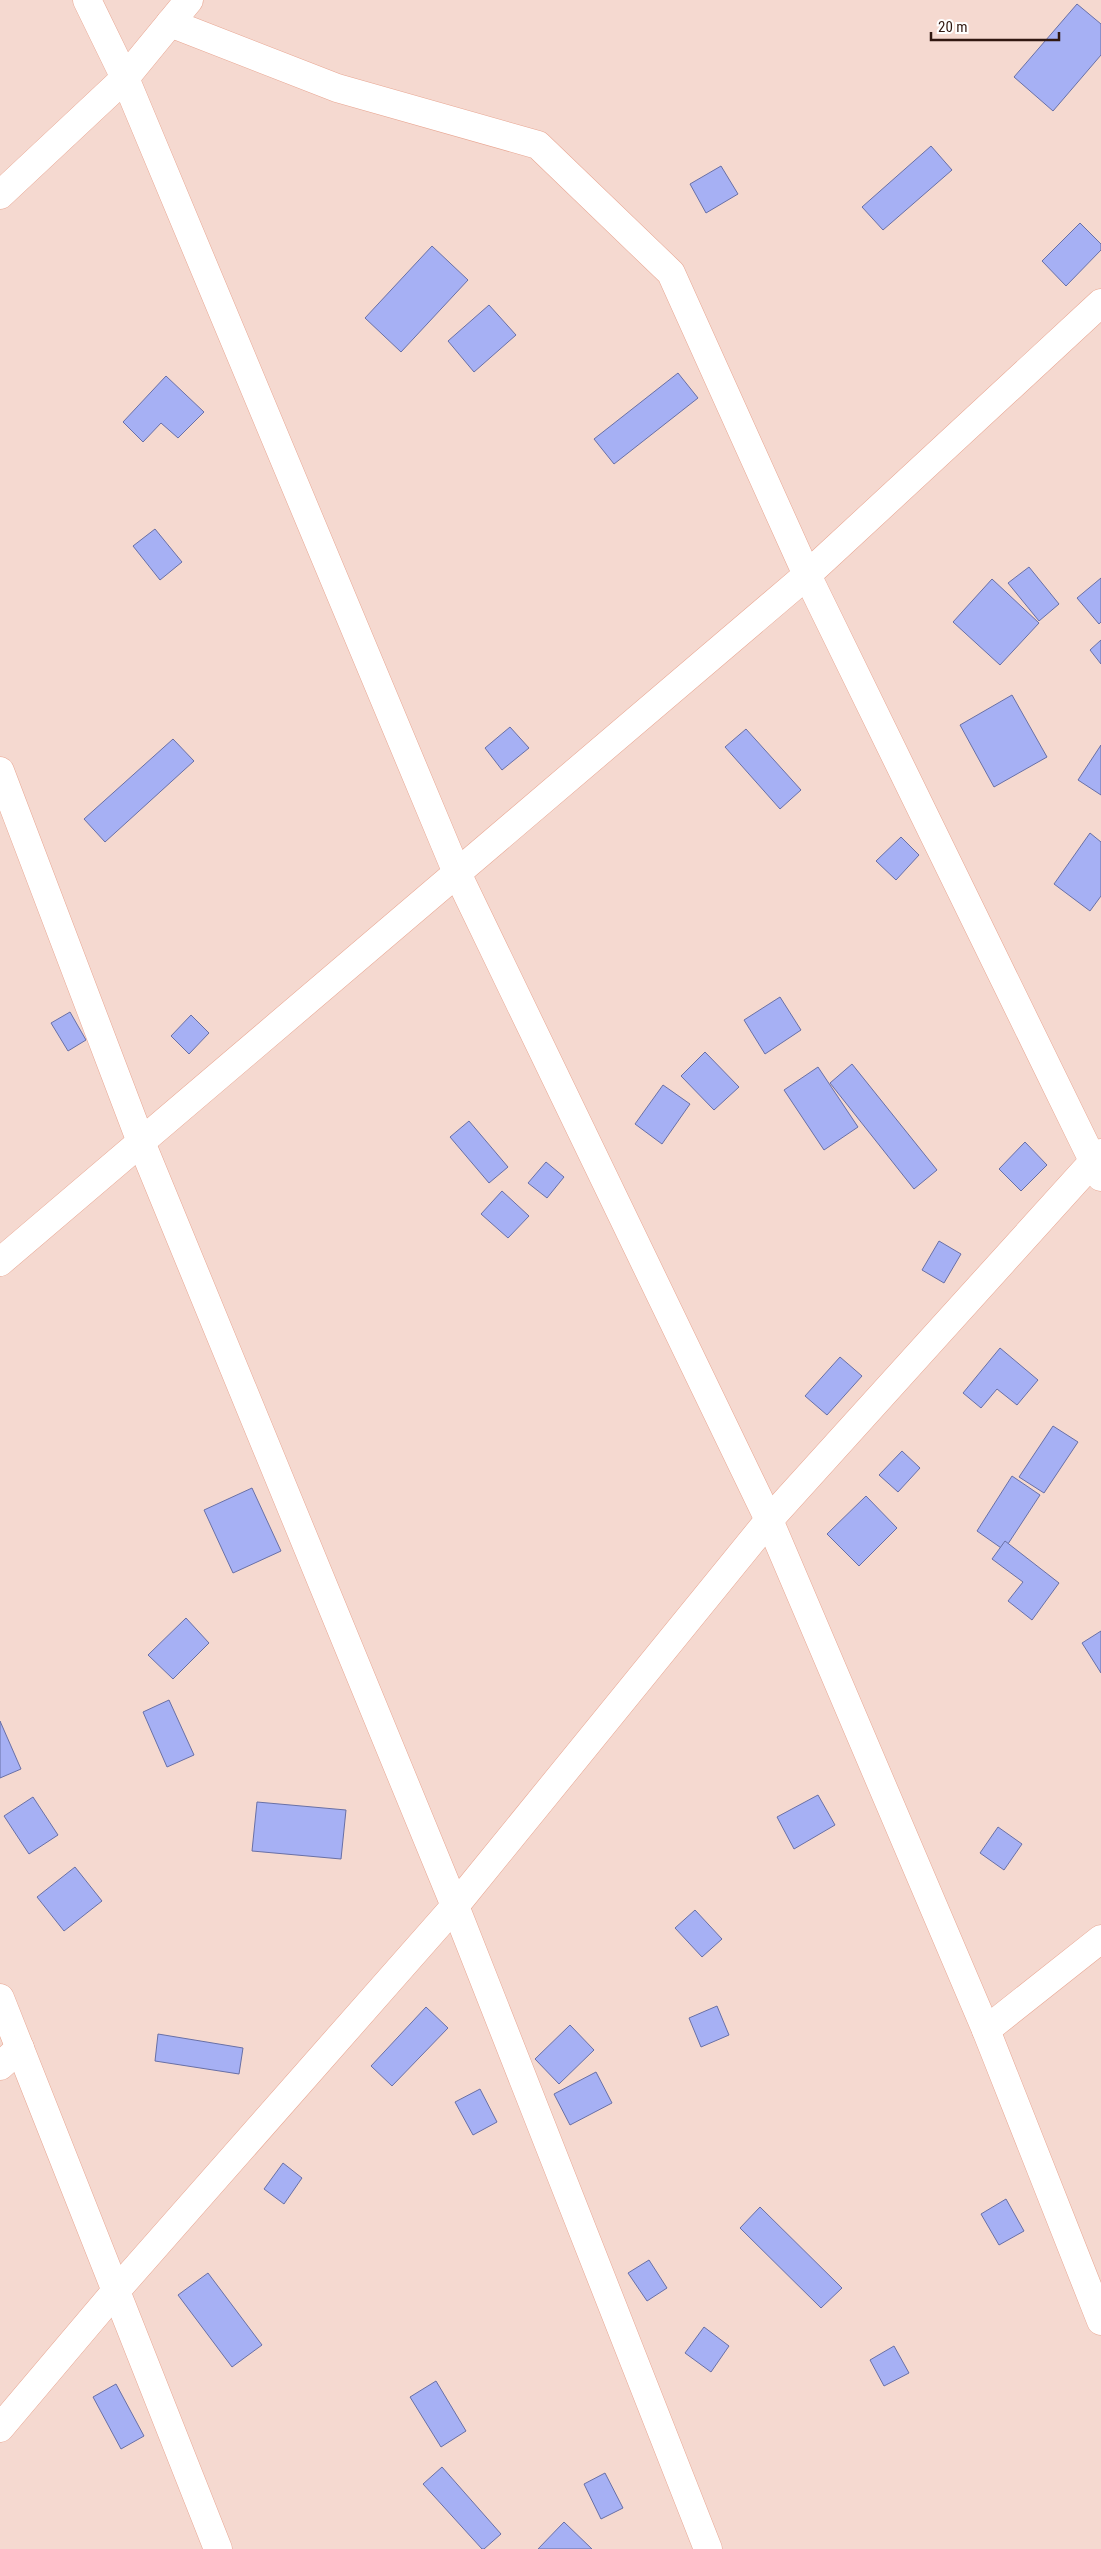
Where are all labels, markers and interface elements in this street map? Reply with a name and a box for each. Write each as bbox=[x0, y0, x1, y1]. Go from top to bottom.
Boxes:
scale bar bbox=[931, 10, 1058, 42]
text: 20 m bbox=[938, 18, 968, 36]

